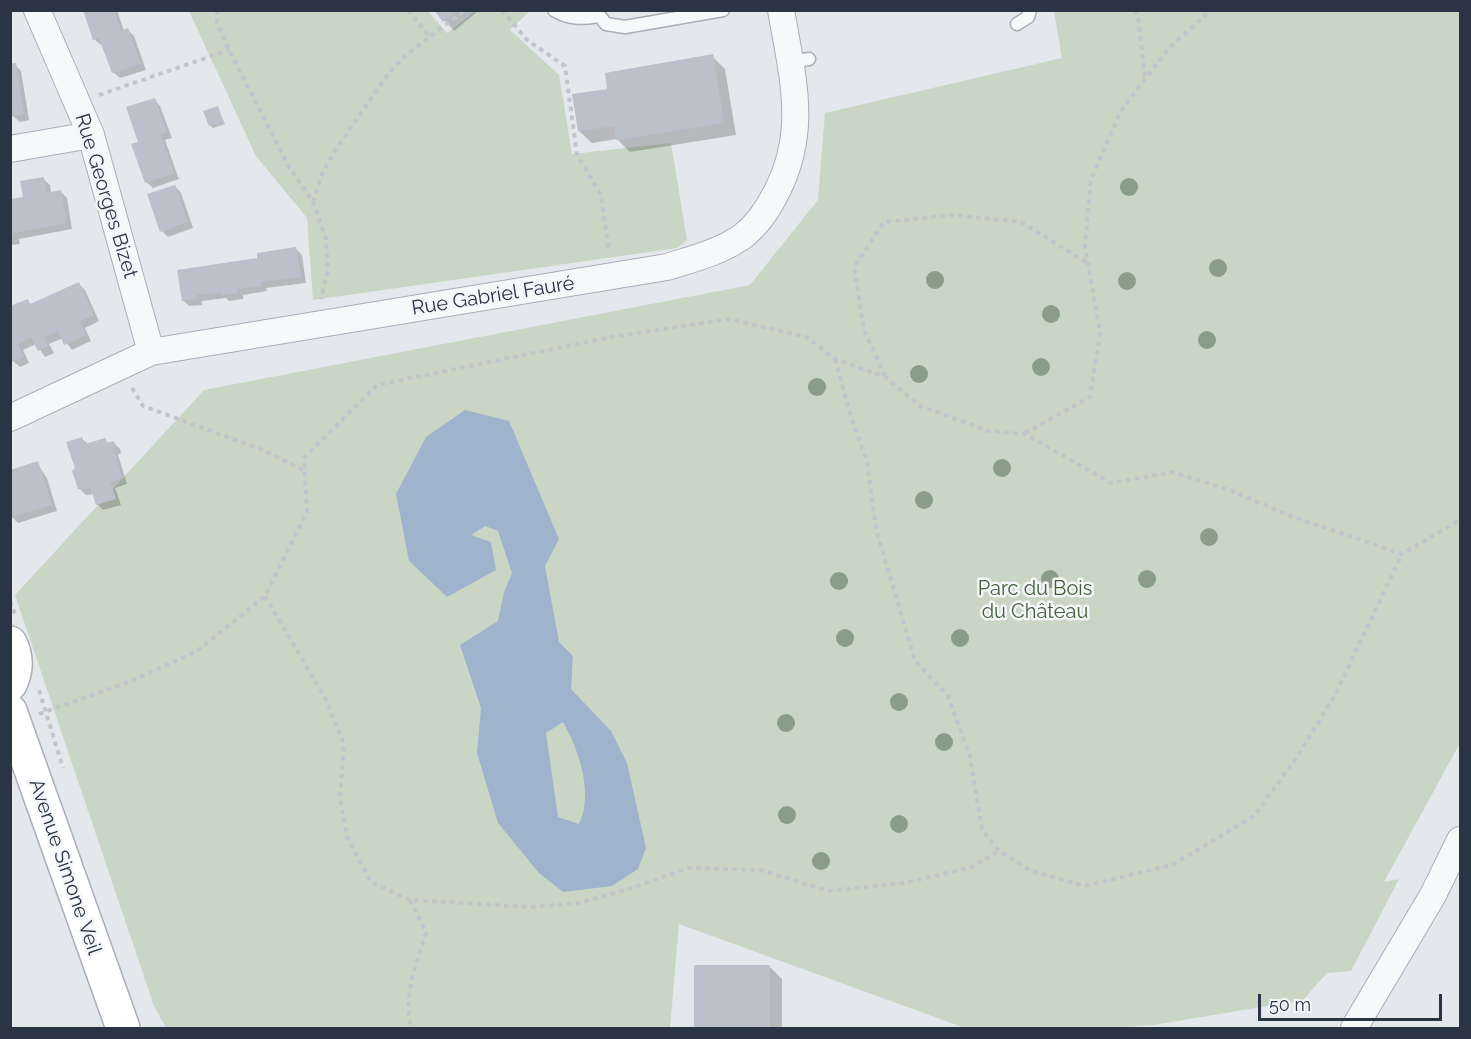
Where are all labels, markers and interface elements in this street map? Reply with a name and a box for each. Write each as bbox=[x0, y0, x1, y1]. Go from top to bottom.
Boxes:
street label: Rue Georges Bizet bbox=[70, 111, 142, 281]
street label: Rue Gabriel Fauré bbox=[410, 271, 576, 321]
park label: Parc du Bois du Château bbox=[978, 577, 1092, 624]
street label: Avenue Simone Veil bbox=[24, 776, 106, 958]
scale bar bbox=[1261, 982, 1446, 1020]
text: 50 m bbox=[1269, 994, 1311, 1015]

